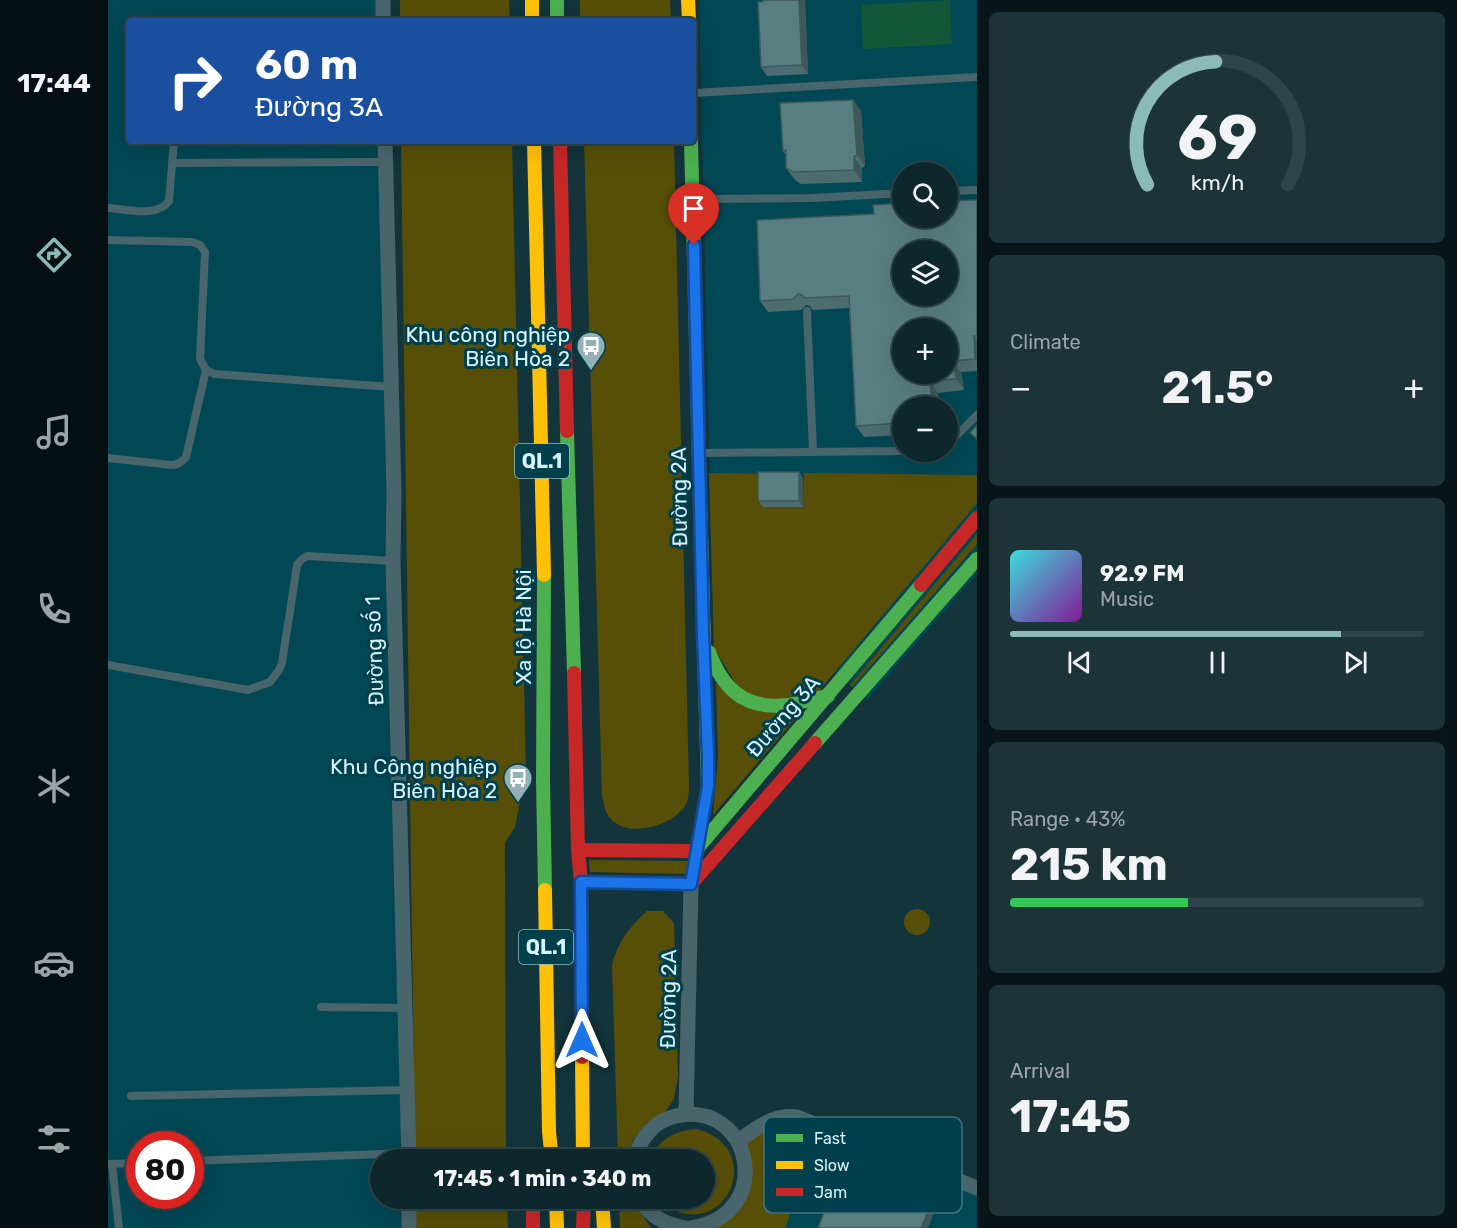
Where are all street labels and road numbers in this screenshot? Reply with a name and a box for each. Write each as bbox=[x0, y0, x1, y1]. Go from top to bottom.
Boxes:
road number: QL.1 bbox=[515, 444, 569, 478]
street label: Đường 2A bbox=[666, 447, 692, 547]
street label: Xa lộ Hà Nội bbox=[511, 569, 536, 685]
street label: Đường số 1 bbox=[360, 596, 388, 706]
street label: Đường 3A bbox=[741, 670, 825, 762]
road number: QL.1 bbox=[519, 930, 573, 964]
street label: Đường 2A bbox=[655, 949, 681, 1049]

